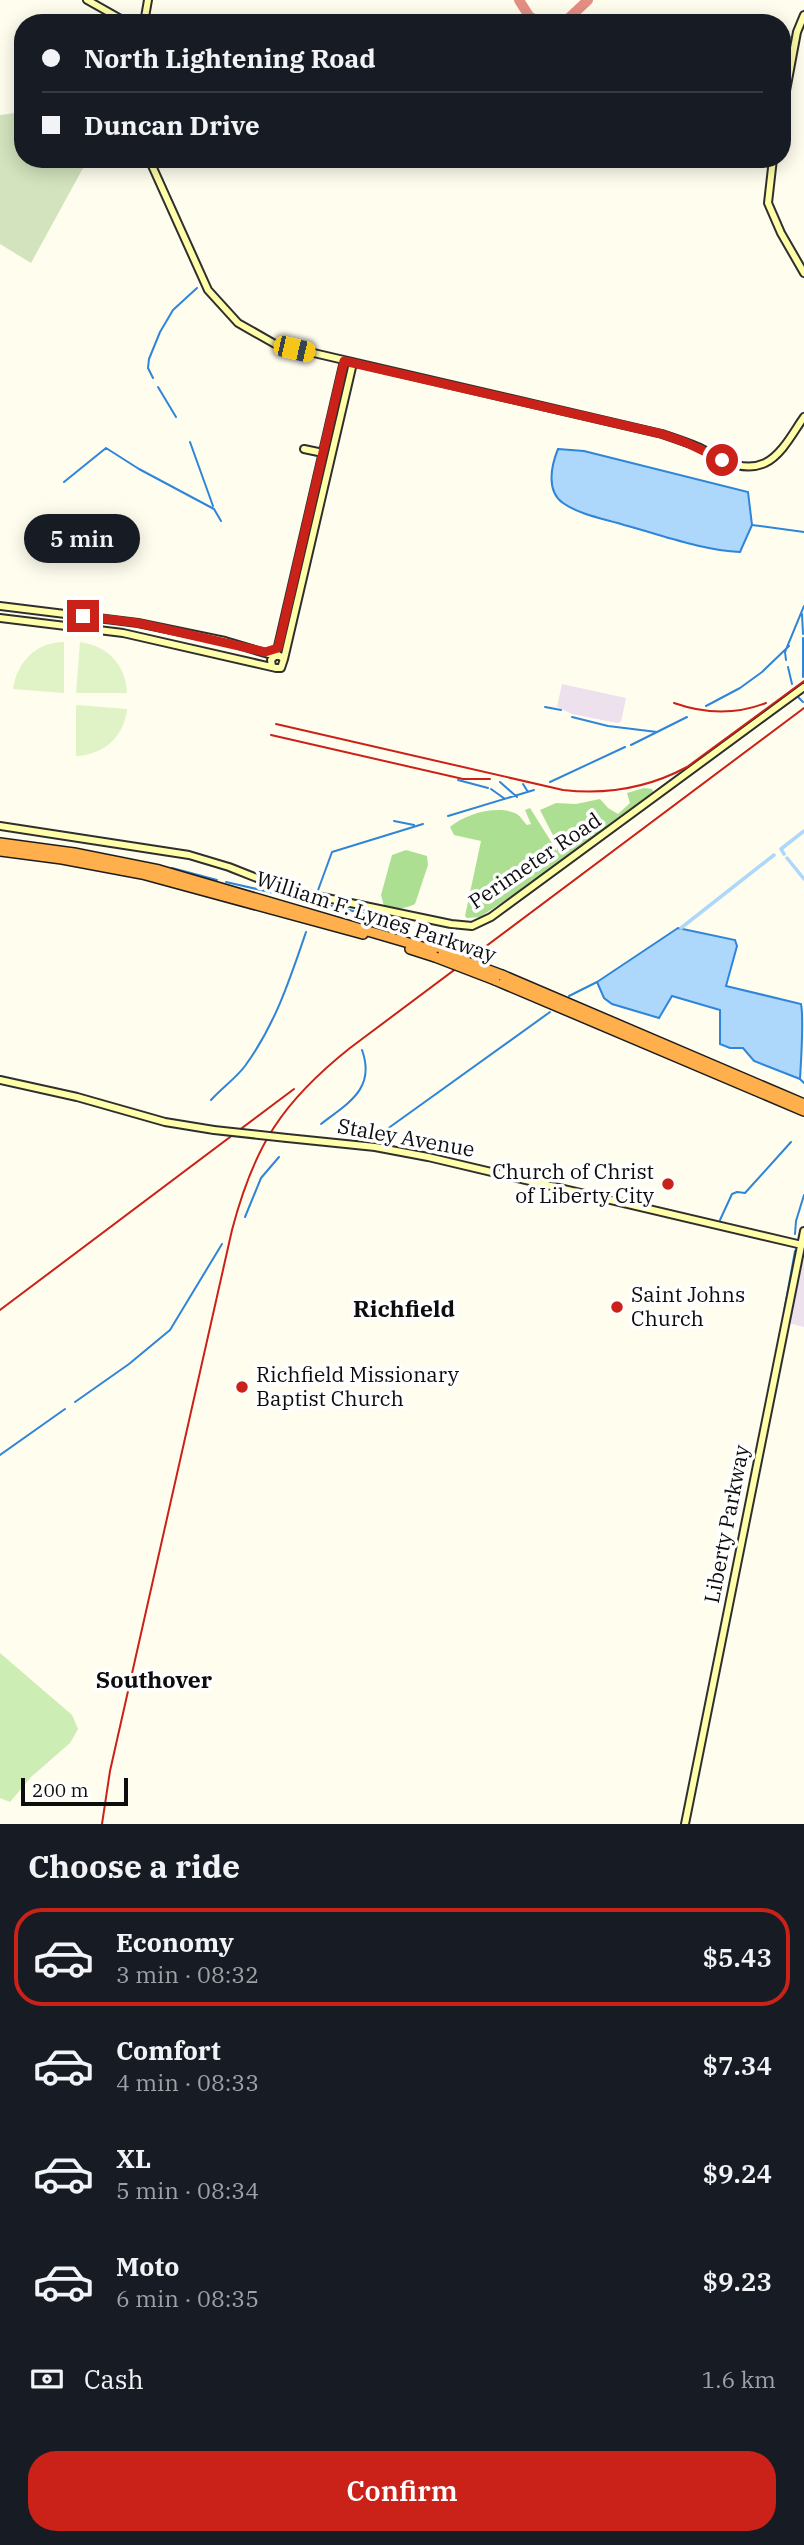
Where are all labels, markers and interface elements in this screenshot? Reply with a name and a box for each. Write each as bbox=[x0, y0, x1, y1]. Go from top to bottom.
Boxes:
text: North Lightening Road bbox=[84, 41, 376, 75]
text: Duncan Drive bbox=[84, 108, 260, 142]
car bbox=[272, 334, 317, 364]
route start bbox=[706, 444, 738, 476]
callout: 5 min bbox=[25, 514, 141, 564]
text: 5 min bbox=[50, 523, 114, 553]
route end bbox=[67, 600, 99, 632]
street label: Perimeter Road bbox=[463, 805, 606, 915]
street label: William F. Lynes Parkway bbox=[253, 864, 501, 968]
street label: Staley Avenue bbox=[335, 1111, 477, 1163]
place label: Church of Christ of Liberty City bbox=[492, 1157, 655, 1209]
marker: Church of Christ of Liberty City bbox=[660, 1176, 676, 1192]
place label: Saint Johns Church bbox=[631, 1280, 745, 1332]
district label: Richfield bbox=[353, 1293, 455, 1323]
marker: Saint Johns Church bbox=[609, 1299, 625, 1315]
place label: Richfield Missionary Baptist Church bbox=[256, 1360, 460, 1412]
marker: Richfield Missionary Baptist Church bbox=[234, 1379, 250, 1395]
street label: Liberty Parkway bbox=[697, 1442, 755, 1605]
district label: Southover bbox=[96, 1664, 213, 1694]
scale bar bbox=[21, 1775, 128, 1807]
text: 200 m bbox=[32, 1778, 89, 1802]
text: Choose a ride bbox=[28, 1845, 240, 1887]
text: Economy bbox=[116, 1925, 234, 1959]
icon: car bbox=[32, 1926, 95, 1989]
text: $5.43 bbox=[703, 1940, 772, 1974]
text: 3 min · 08:32 bbox=[116, 1959, 259, 1989]
text: Comfort bbox=[116, 2033, 221, 2067]
icon: car bbox=[32, 2034, 95, 2097]
text: $7.34 bbox=[703, 2048, 772, 2082]
text: 4 min · 08:33 bbox=[116, 2067, 259, 2097]
text: XL bbox=[116, 2141, 151, 2175]
icon: car bbox=[32, 2142, 95, 2205]
text: $9.24 bbox=[703, 2156, 772, 2190]
text: 5 min · 08:34 bbox=[116, 2175, 259, 2205]
text: Moto bbox=[116, 2249, 179, 2283]
icon: car bbox=[32, 2250, 95, 2313]
text: $9.23 bbox=[703, 2264, 772, 2298]
text: 6 min · 08:35 bbox=[116, 2283, 259, 2313]
icon: cash bbox=[28, 2360, 66, 2398]
text: Cash bbox=[84, 2362, 144, 2396]
text: 1.6 km bbox=[702, 2364, 776, 2394]
button: Confirm bbox=[28, 2451, 776, 2531]

